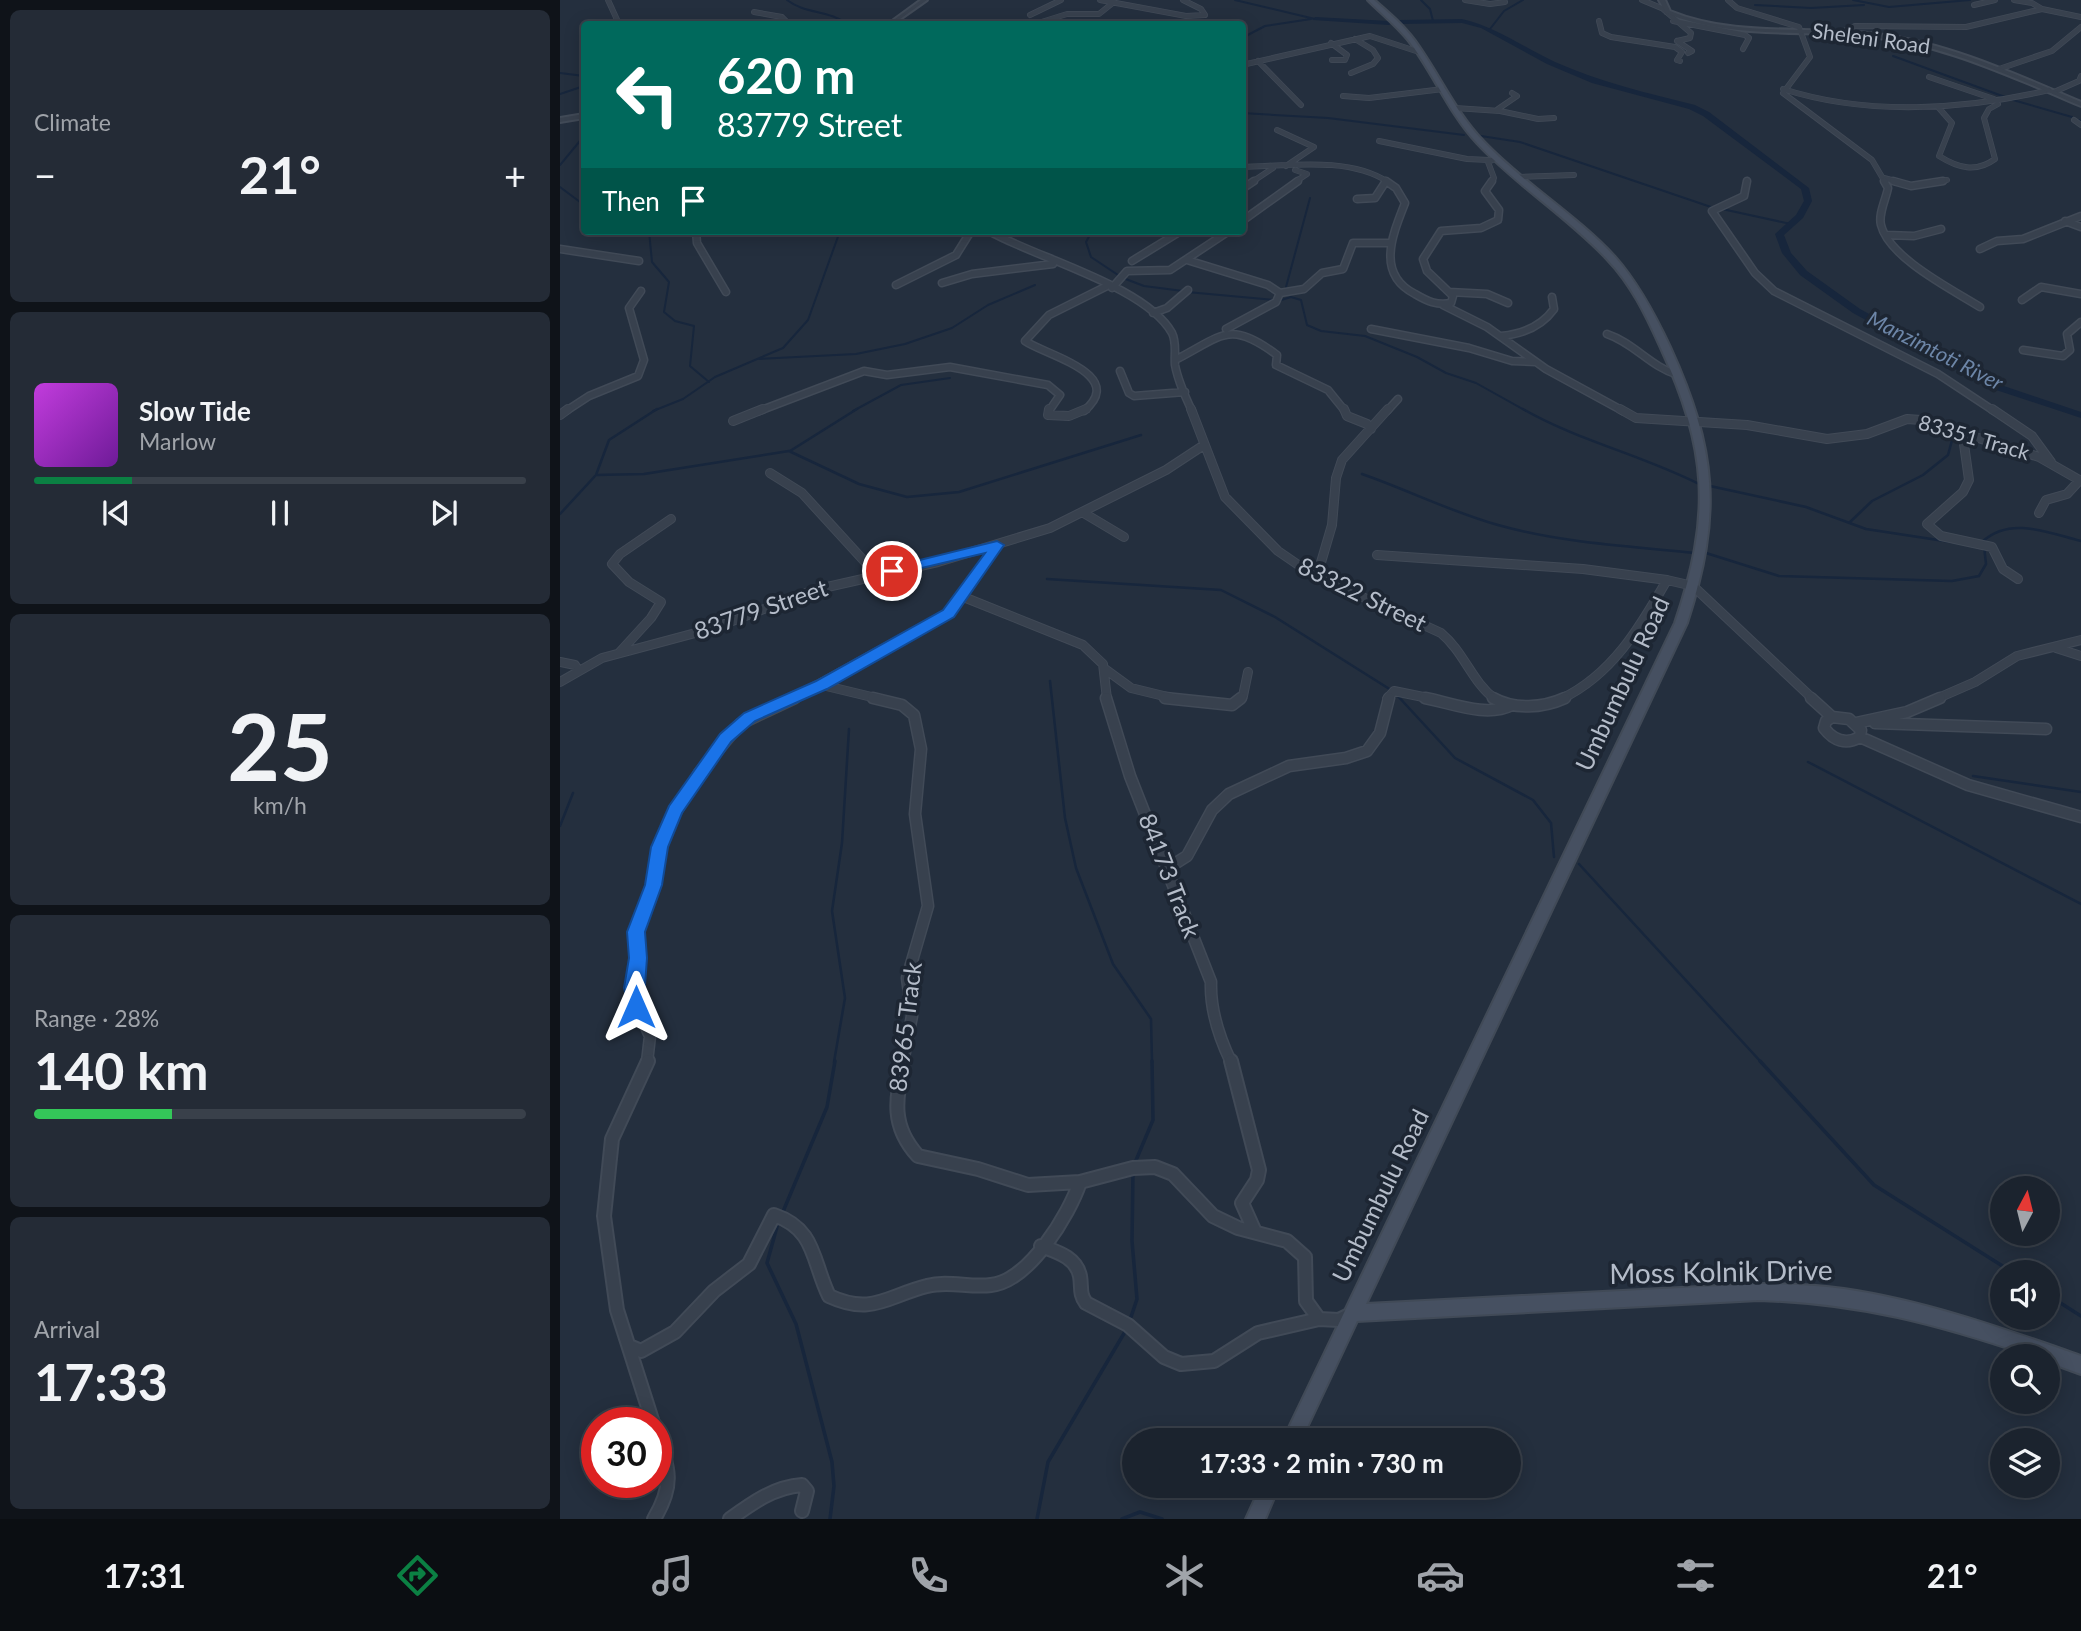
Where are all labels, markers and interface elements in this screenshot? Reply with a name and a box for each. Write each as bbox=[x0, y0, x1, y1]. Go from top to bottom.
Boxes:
street label: Sheleni Road bbox=[1811, 17, 1932, 58]
text: 620 m bbox=[717, 46, 855, 104]
icon: left bbox=[602, 49, 693, 140]
text: 83779 Street bbox=[717, 105, 902, 144]
text: Climate bbox=[34, 108, 111, 136]
text: 21° bbox=[239, 143, 321, 205]
text: − bbox=[34, 152, 56, 198]
text: + bbox=[504, 152, 526, 198]
icon: arrive bbox=[674, 182, 712, 220]
text: Then bbox=[602, 185, 660, 217]
water label: Manzimtoti River bbox=[1864, 305, 2008, 395]
text: Slow Tide bbox=[139, 395, 251, 427]
street label: 83351 Track bbox=[1916, 409, 2033, 464]
text: Marlow bbox=[139, 427, 216, 455]
icon: previous bbox=[97, 494, 135, 532]
icon: pause bbox=[261, 494, 299, 532]
icon: next bbox=[425, 494, 463, 532]
pin bbox=[862, 541, 922, 601]
street label: 83322 Street bbox=[1294, 550, 1432, 637]
icon: arrive bbox=[873, 552, 911, 590]
street label: 83779 Street bbox=[690, 572, 831, 645]
street label: Umbumbulu Road bbox=[1569, 592, 1675, 775]
text: 25 bbox=[227, 691, 333, 800]
text: km/h bbox=[253, 791, 307, 819]
street label: 84173 Track bbox=[1133, 809, 1208, 942]
street label: 83965 Track bbox=[882, 959, 927, 1093]
position arrow bbox=[599, 970, 673, 1044]
text: Range · 28% bbox=[34, 1004, 159, 1032]
text: 140 km bbox=[34, 1039, 208, 1101]
street label: Umbumbulu Road bbox=[1325, 1104, 1434, 1287]
north arrow bbox=[1990, 1176, 2060, 1246]
map controls bbox=[1990, 1176, 2060, 1498]
street label: Moss Kolnik Drive bbox=[1609, 1252, 1833, 1290]
button: sound bbox=[1990, 1260, 2060, 1330]
text: Arrival bbox=[34, 1315, 100, 1343]
button: search bbox=[1990, 1344, 2060, 1414]
text: 17:33 bbox=[34, 1350, 168, 1412]
speed limit sign: 30 bbox=[581, 1407, 672, 1498]
button: layers bbox=[1990, 1428, 2060, 1498]
text: 17:33 · 2 min · 730 m bbox=[1199, 1447, 1444, 1479]
icon: directions bbox=[393, 1551, 442, 1600]
icon: music bbox=[648, 1551, 697, 1600]
icon: phone bbox=[904, 1551, 953, 1600]
icon: climate bbox=[1160, 1551, 1209, 1600]
icon: car bbox=[1416, 1551, 1465, 1600]
icon: filters bbox=[1671, 1551, 1720, 1600]
text: 17:31 bbox=[103, 1556, 186, 1595]
text: 21° bbox=[1927, 1556, 1978, 1595]

